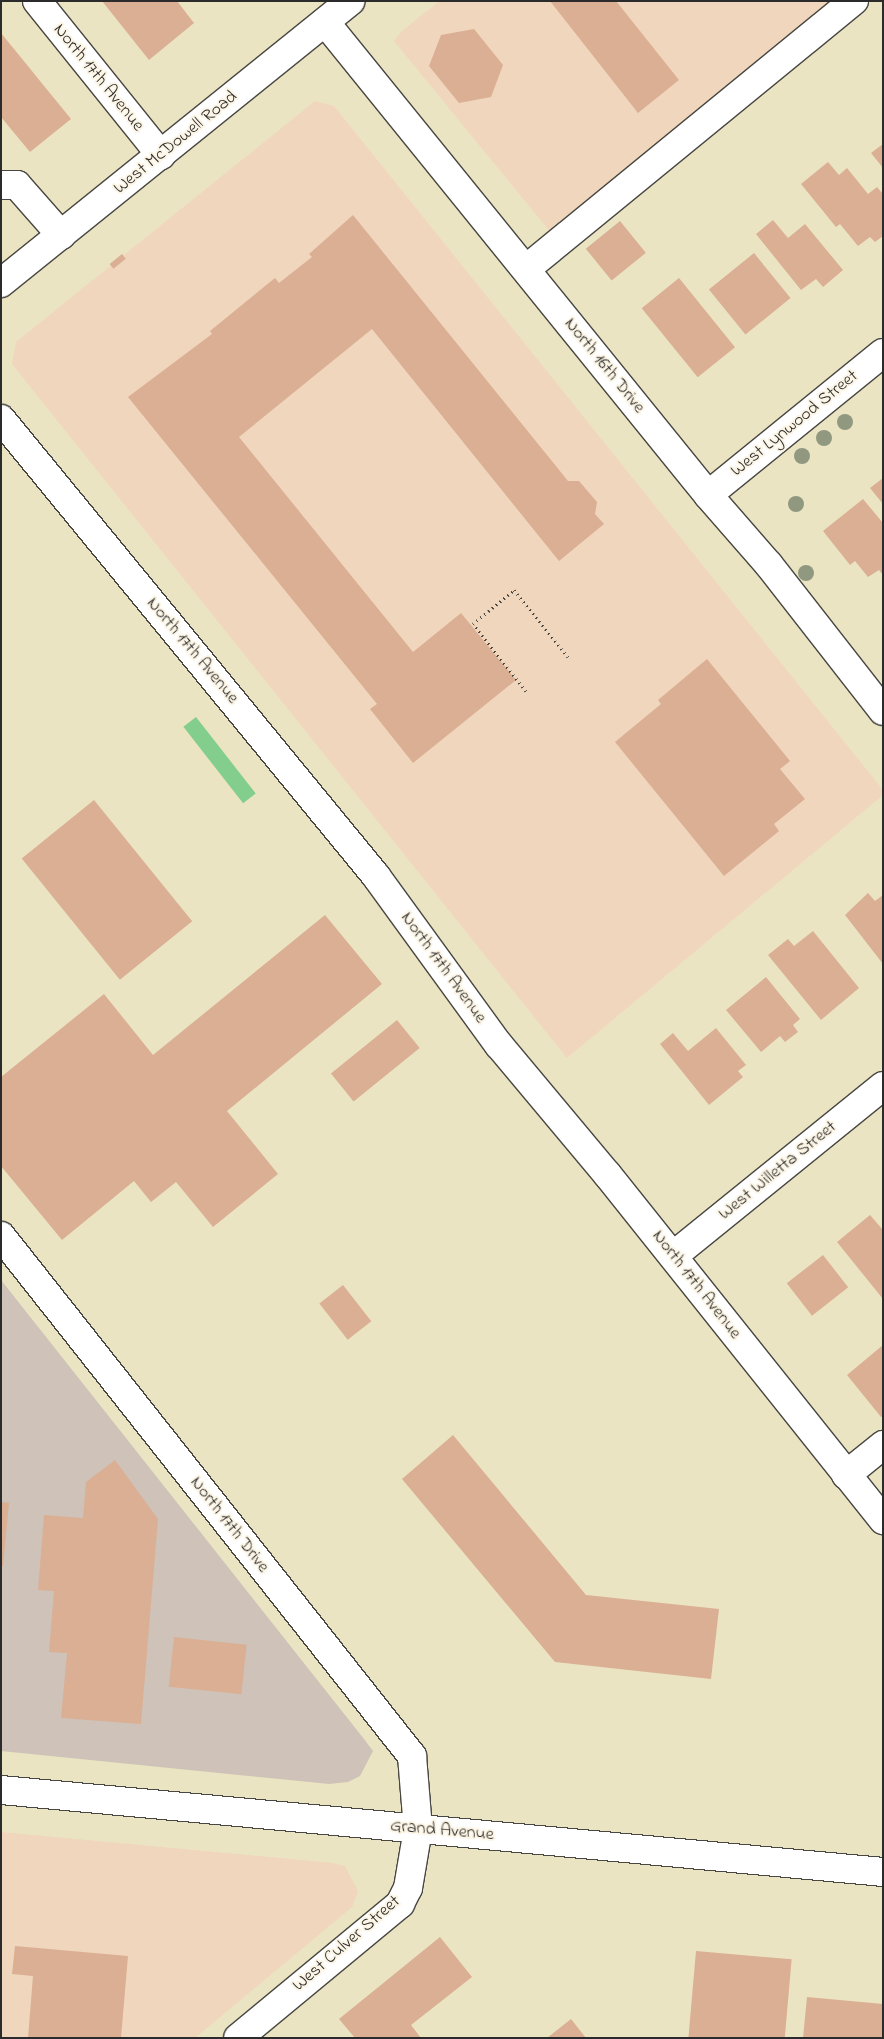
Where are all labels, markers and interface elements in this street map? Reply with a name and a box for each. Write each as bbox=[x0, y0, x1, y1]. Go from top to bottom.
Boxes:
street label: North 17th Avenue bbox=[48, 20, 148, 136]
street label: West McDowell Road bbox=[110, 87, 242, 199]
street label: North 16th Drive bbox=[559, 314, 649, 418]
street label: West Lynwood Street bbox=[727, 366, 863, 482]
street label: North 17th Avenue bbox=[141, 593, 243, 709]
street label: North 17th Avenue bbox=[395, 908, 491, 1028]
street label: West Willetta Street bbox=[715, 1117, 841, 1225]
street label: North 17th Avenue bbox=[647, 1226, 745, 1344]
street label: North 17th Drive bbox=[185, 1473, 273, 1577]
street label: Grand Avenue bbox=[389, 1816, 495, 1846]
street label: West Culver Street bbox=[289, 1891, 405, 1997]

